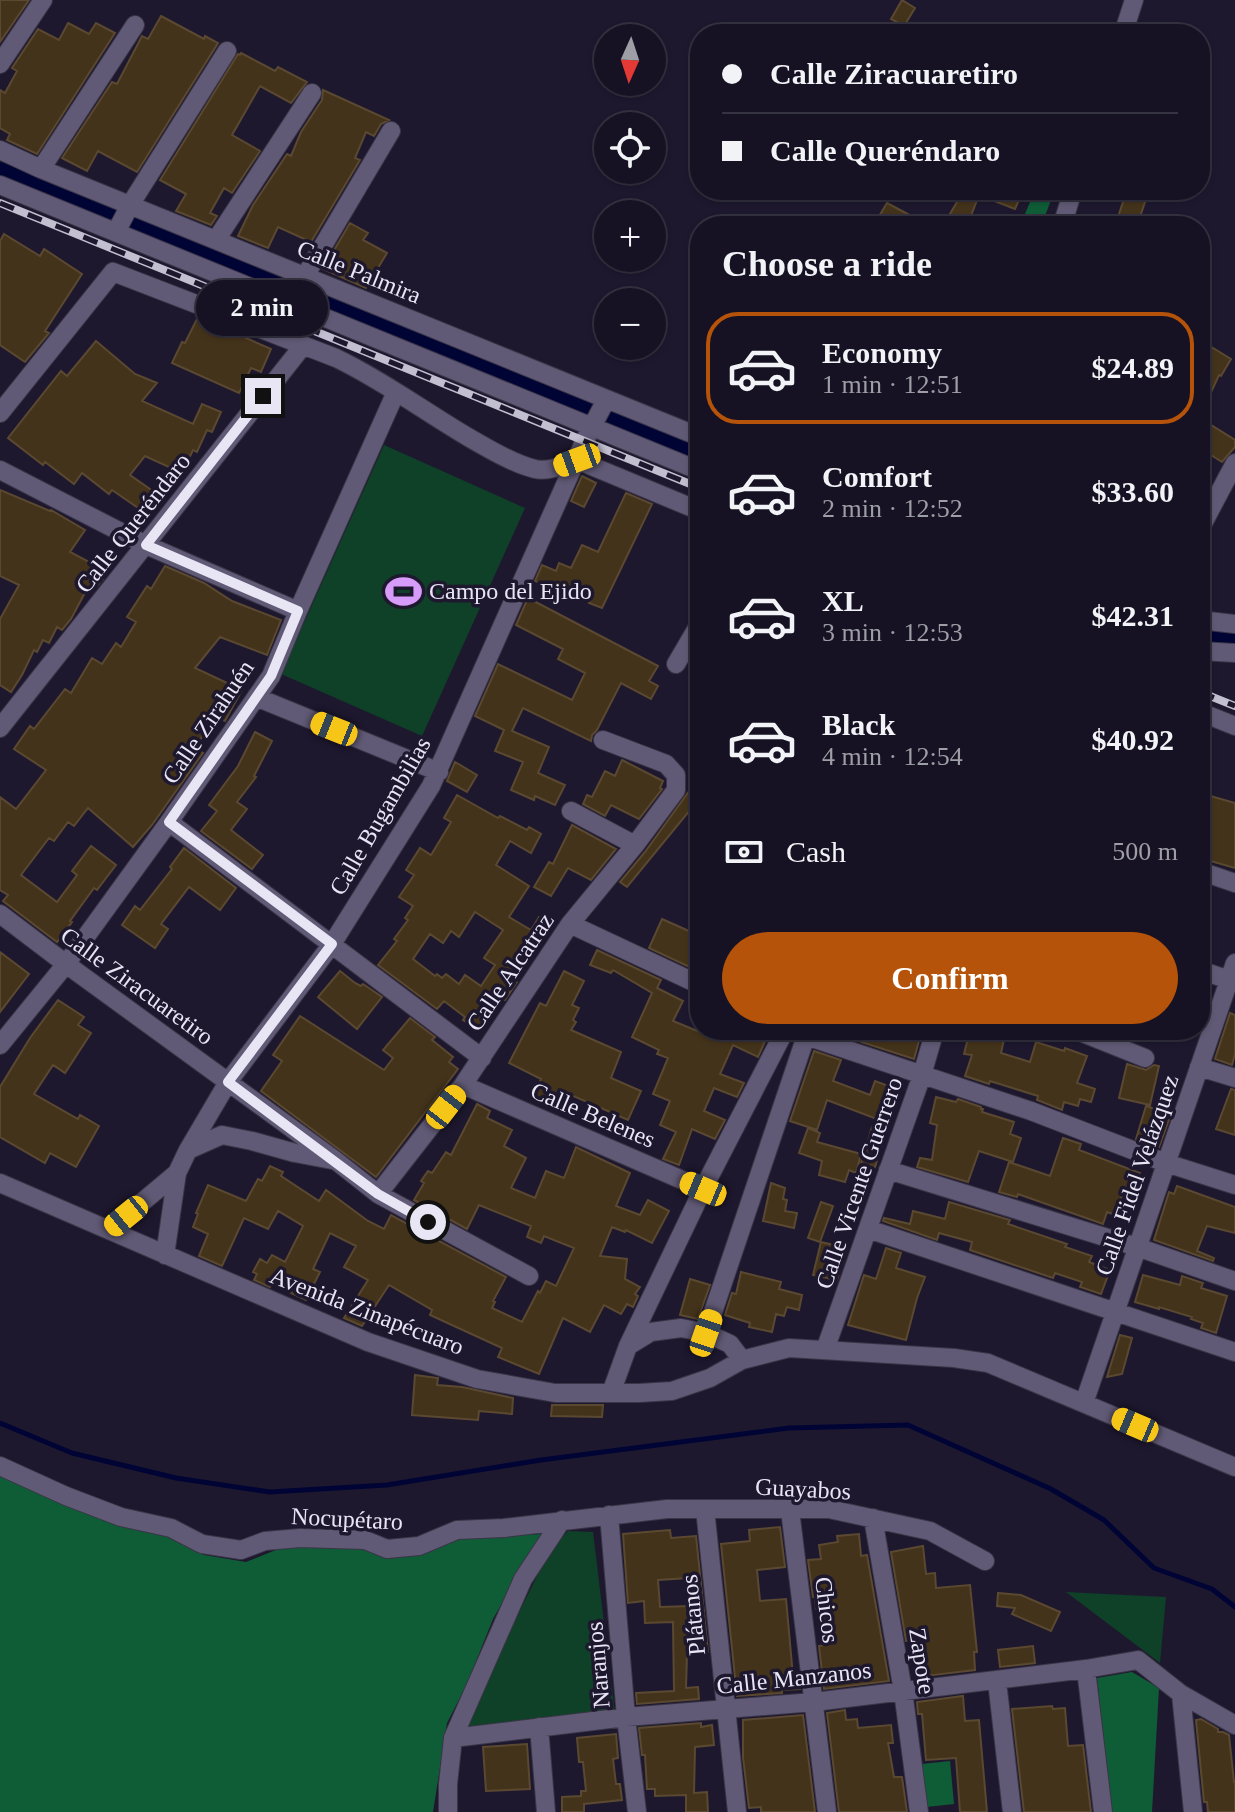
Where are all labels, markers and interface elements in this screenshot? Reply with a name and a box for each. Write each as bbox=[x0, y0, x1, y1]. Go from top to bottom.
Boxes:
north arrow bbox=[594, 24, 666, 96]
map controls bbox=[594, 24, 666, 360]
text: Calle Ziracuaretiro bbox=[770, 57, 1018, 90]
button: locate bbox=[594, 112, 666, 184]
text: Calle Queréndaro bbox=[770, 134, 1000, 167]
button: + bbox=[594, 200, 666, 272]
street label: Calle Palmira bbox=[293, 235, 425, 309]
text: Choose a ride bbox=[722, 244, 932, 284]
callout: 2 min bbox=[197, 280, 329, 336]
button: − bbox=[594, 288, 666, 360]
text: 2 min bbox=[231, 293, 293, 322]
icon: car bbox=[726, 332, 798, 404]
text: Economy bbox=[822, 336, 942, 369]
text: $24.89 bbox=[1092, 351, 1174, 384]
text: 1 min · 12:51 bbox=[822, 370, 963, 399]
route end bbox=[245, 378, 281, 414]
car bbox=[550, 441, 604, 479]
street label: Calle Queréndaro bbox=[70, 448, 196, 598]
icon: car bbox=[726, 456, 798, 528]
text: Comfort bbox=[822, 460, 932, 493]
text: $33.60 bbox=[1092, 475, 1174, 508]
text: 2 min · 12:52 bbox=[822, 494, 963, 523]
sports icon: Campo del Ejido bbox=[384, 572, 422, 610]
place label: Campo del Ejido bbox=[429, 578, 592, 604]
icon: car bbox=[726, 580, 798, 652]
text: XL bbox=[822, 584, 864, 617]
text: $42.31 bbox=[1092, 599, 1174, 632]
text: 3 min · 12:53 bbox=[822, 618, 963, 647]
street label: Calle Zirahuén bbox=[157, 655, 259, 789]
icon: car bbox=[726, 704, 798, 776]
text: Black bbox=[822, 708, 895, 741]
car bbox=[307, 709, 361, 749]
text: $40.92 bbox=[1092, 723, 1174, 756]
street label: Calle Bugambilias bbox=[324, 732, 436, 900]
text: 4 min · 12:54 bbox=[822, 742, 963, 771]
icon: cash bbox=[722, 830, 766, 874]
text: Cash bbox=[786, 835, 846, 868]
text: 500 m bbox=[1112, 837, 1178, 866]
street label: Calle Alcatraz bbox=[461, 908, 559, 1036]
street label: Calle Ziracuaretiro bbox=[56, 922, 218, 1050]
button: Confirm bbox=[722, 932, 1178, 1024]
street label: Calle Fidel Velázquez bbox=[1090, 1071, 1184, 1279]
street label: Calle Vicente Guerrero bbox=[811, 1074, 907, 1292]
street label: Calle Belenes bbox=[527, 1077, 659, 1153]
car bbox=[422, 1081, 470, 1133]
car bbox=[676, 1169, 730, 1209]
car bbox=[100, 1192, 152, 1240]
route start bbox=[410, 1204, 446, 1240]
street label: Avenida Zinapécuaro bbox=[266, 1262, 468, 1360]
car bbox=[687, 1306, 725, 1360]
car bbox=[1108, 1405, 1162, 1445]
street label: Guayabos bbox=[754, 1474, 852, 1504]
street label: Nocupétaro bbox=[290, 1503, 404, 1535]
street label: Plátanos bbox=[676, 1573, 710, 1657]
street label: Chicos bbox=[810, 1575, 844, 1645]
street label: Naranjos bbox=[581, 1621, 615, 1709]
street label: Zapote bbox=[904, 1626, 940, 1696]
street label: Calle Manzanos bbox=[715, 1657, 873, 1699]

